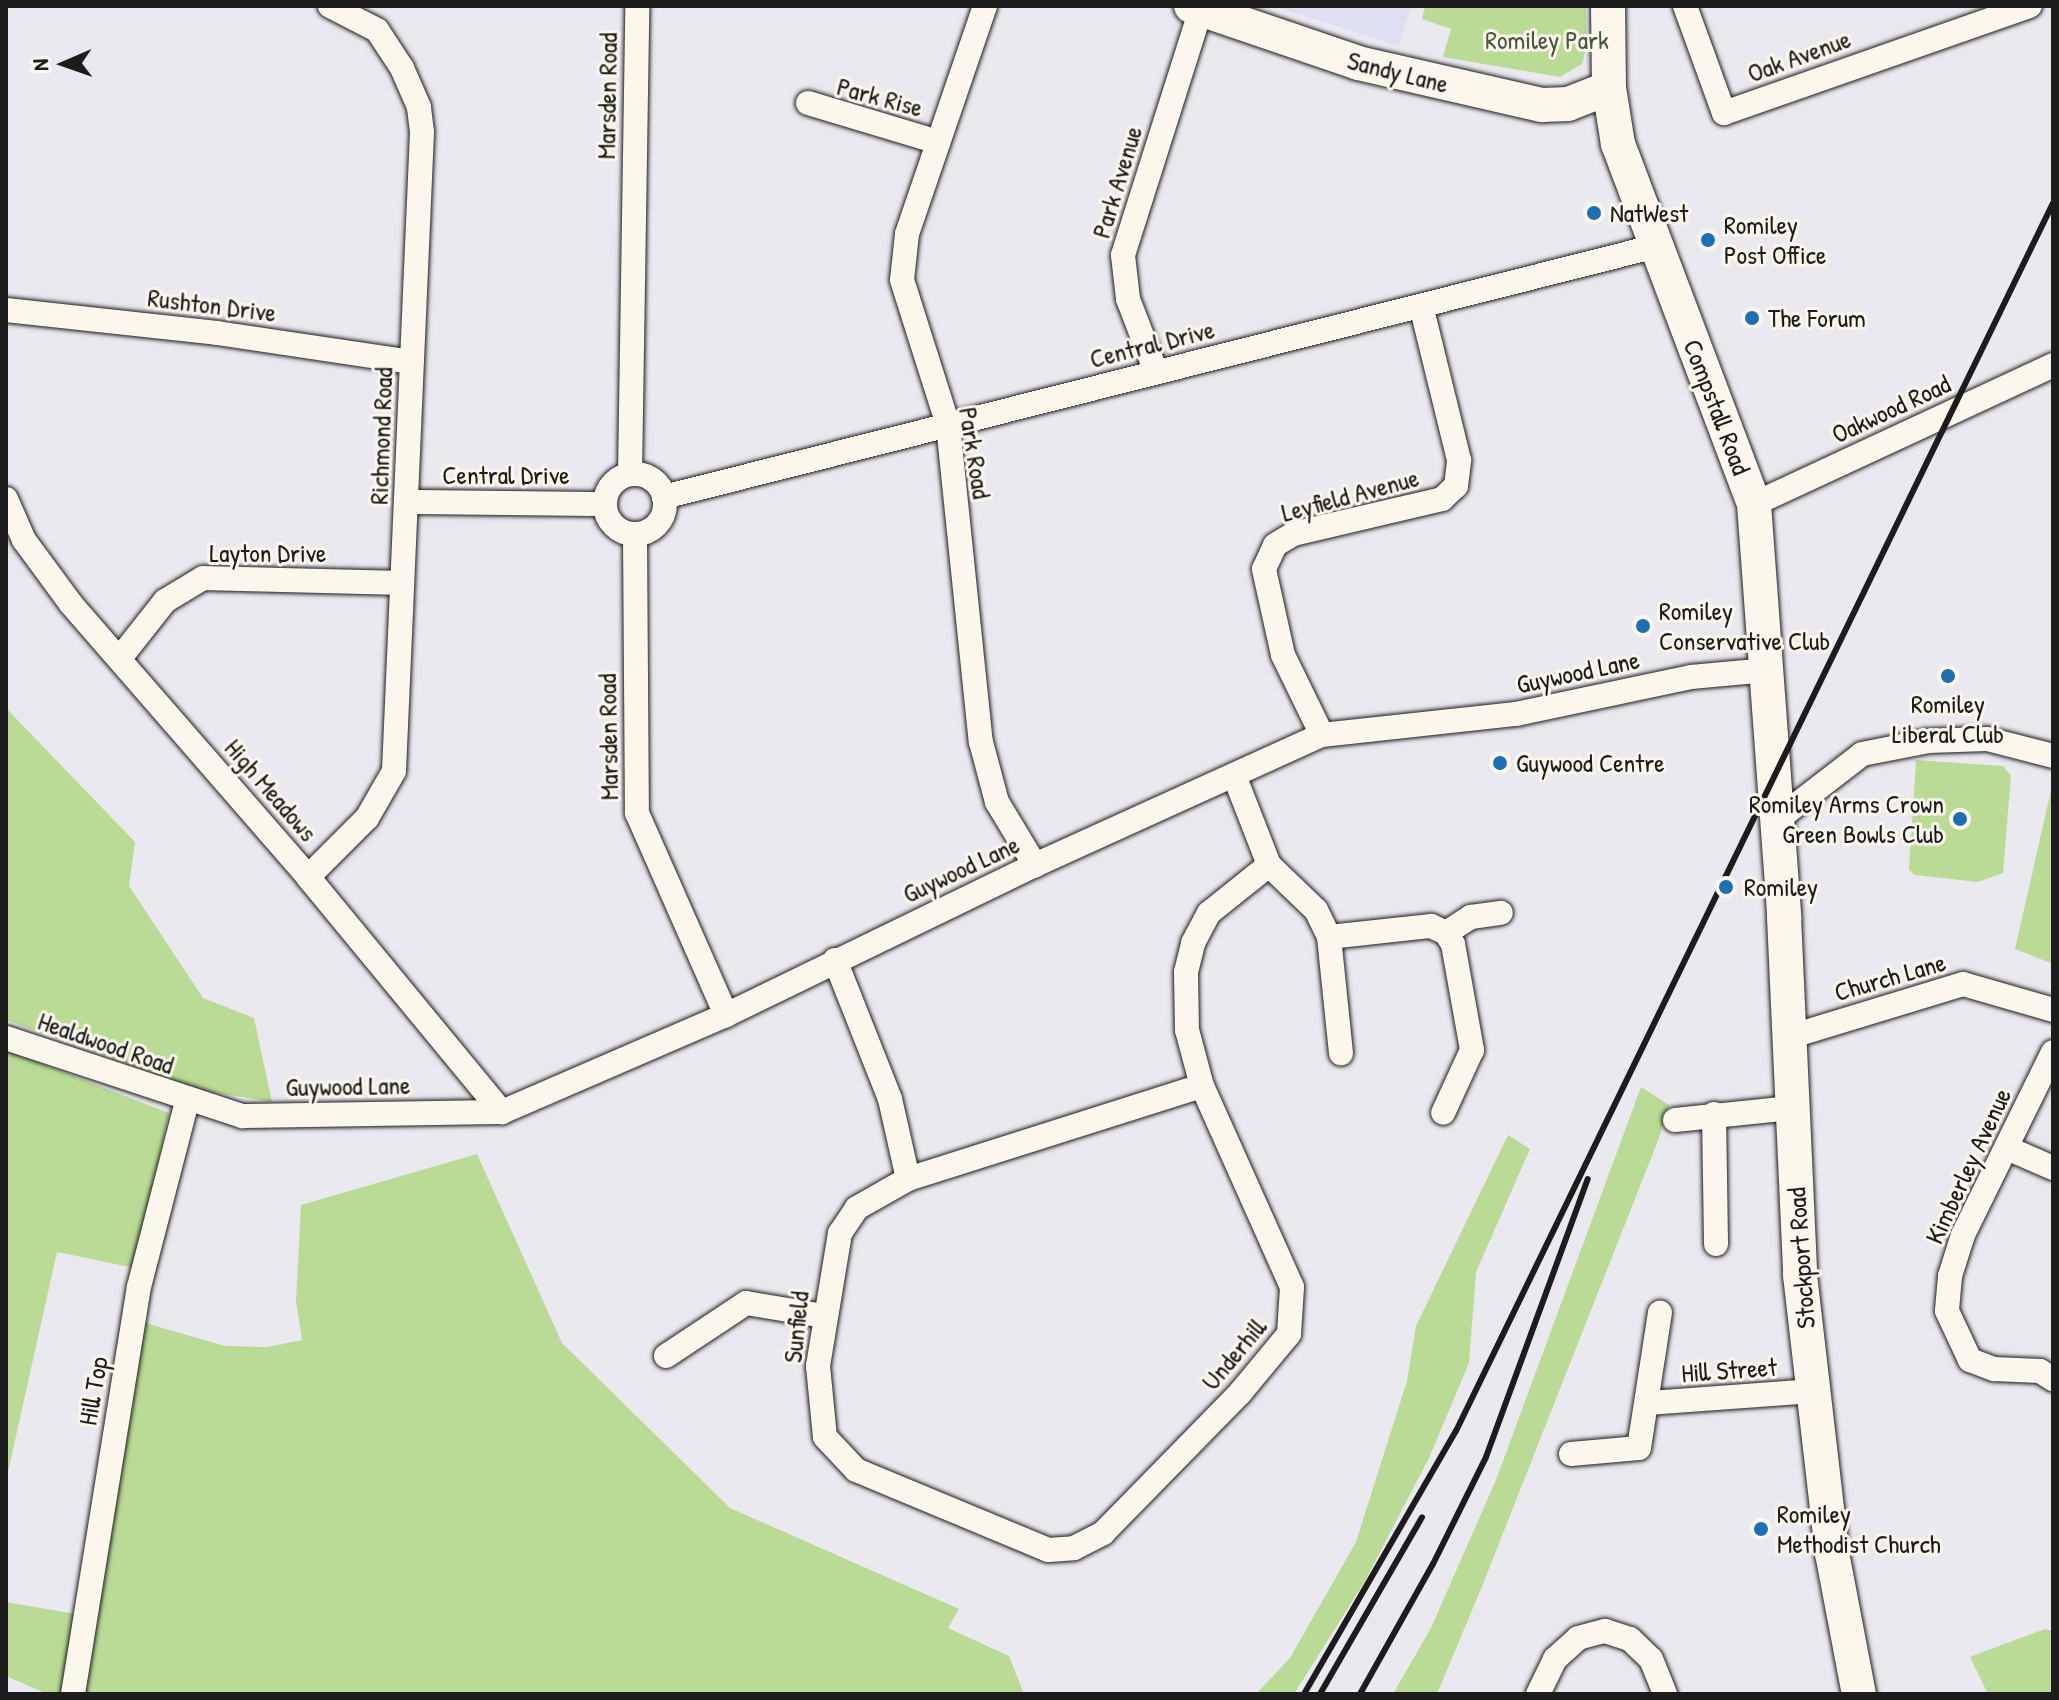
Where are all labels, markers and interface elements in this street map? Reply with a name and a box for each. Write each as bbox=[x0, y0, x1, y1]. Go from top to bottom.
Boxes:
street label: Oak Avenue bbox=[1743, 23, 1855, 89]
north arrow bbox=[24, 24, 104, 104]
park label: Romiley Park bbox=[1485, 24, 1609, 56]
street label: Marsden Road bbox=[590, 32, 624, 160]
street label: Sandy Lane bbox=[1344, 44, 1452, 100]
text: N bbox=[25, 58, 55, 71]
street label: Park Rise bbox=[834, 71, 926, 123]
street label: Park Avenue bbox=[1085, 122, 1149, 242]
place label: NatWest bbox=[1610, 197, 1688, 229]
marker: NatWest bbox=[1585, 204, 1603, 222]
place label: Romiley Post Office bbox=[1724, 209, 1826, 270]
marker: Romiley Post Office bbox=[1699, 231, 1717, 249]
street label: Rushton Drive bbox=[146, 282, 278, 328]
place label: The Forum bbox=[1768, 302, 1866, 334]
marker: The Forum bbox=[1743, 309, 1761, 327]
street label: Central Drive bbox=[1086, 313, 1218, 375]
street label: Compstall Road bbox=[1677, 335, 1757, 479]
street label: Richmond Road bbox=[363, 367, 399, 505]
street label: Oakwood Road bbox=[1827, 368, 1955, 450]
street label: Park Road bbox=[952, 405, 998, 501]
street label: Central Drive bbox=[442, 459, 570, 491]
street label: Leyfield Avenue bbox=[1278, 462, 1422, 528]
street label: Layton Drive bbox=[210, 537, 326, 569]
place label: Romiley Conservative Club bbox=[1659, 595, 1830, 656]
marker: Romiley Conservative Club bbox=[1634, 617, 1652, 635]
street label: Guywood Lane bbox=[1514, 644, 1642, 700]
marker: Romiley Liberal Club bbox=[1939, 667, 1957, 685]
street label: Marsden Road bbox=[591, 673, 625, 801]
place label: Romiley Liberal Club bbox=[1892, 688, 2004, 750]
street label: High Meadows bbox=[218, 733, 324, 847]
place label: Guywood Centre bbox=[1516, 747, 1665, 779]
marker: Guywood Centre bbox=[1491, 754, 1509, 772]
place label: Romiley Arms Crown Green Bowls Club bbox=[1749, 788, 1944, 850]
marker: Romiley Arms Crown Green Bowls Club bbox=[1951, 810, 1969, 828]
street label: Guywood Lane bbox=[898, 828, 1024, 910]
place label: Romiley bbox=[1744, 871, 1818, 903]
marker: Romiley bbox=[1715, 876, 1737, 898]
street label: Church Lane bbox=[1831, 946, 1949, 1008]
street label: Healdwood Road bbox=[34, 1005, 178, 1081]
street label: Guywood Lane bbox=[285, 1069, 411, 1103]
street label: Kimberley Avenue bbox=[1918, 1083, 2018, 1249]
street label: Stockport Road bbox=[1781, 1186, 1821, 1330]
street label: Sunfield bbox=[777, 1290, 815, 1364]
street label: Underhill bbox=[1195, 1312, 1273, 1396]
street label: Hill Street bbox=[1680, 1351, 1778, 1389]
street label: Hill Top bbox=[72, 1354, 114, 1428]
place label: Romiley Methodist Church bbox=[1777, 1498, 1941, 1560]
marker: Romiley Methodist Church bbox=[1752, 1520, 1770, 1538]

